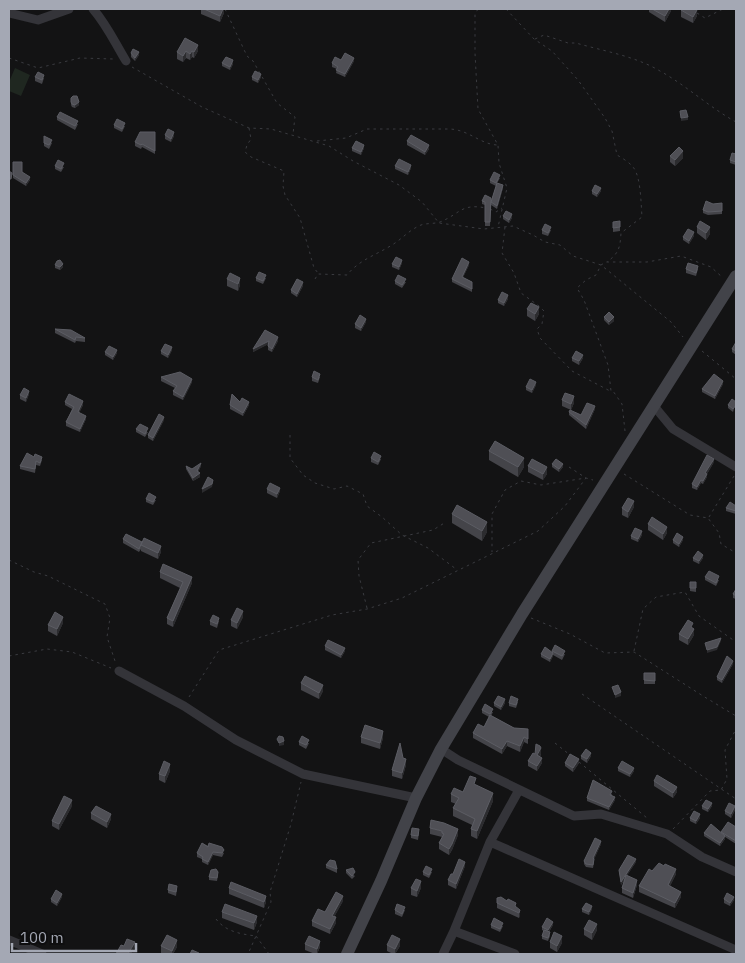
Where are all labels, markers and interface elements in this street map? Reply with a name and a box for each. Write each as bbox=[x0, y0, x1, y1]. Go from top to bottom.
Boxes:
scale bar bbox=[12, 920, 136, 952]
text: 100 m bbox=[20, 928, 64, 947]

